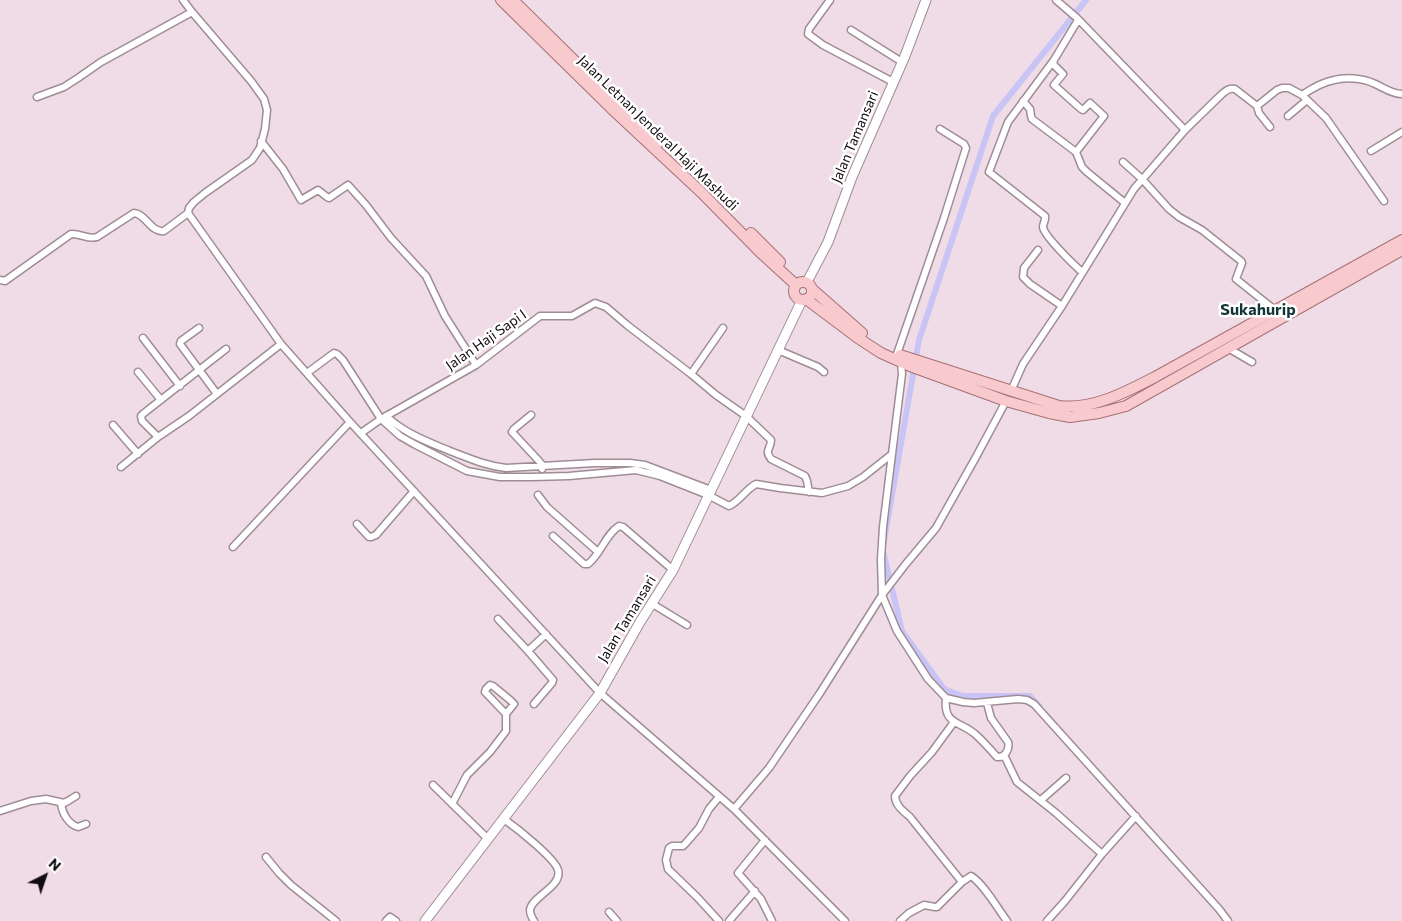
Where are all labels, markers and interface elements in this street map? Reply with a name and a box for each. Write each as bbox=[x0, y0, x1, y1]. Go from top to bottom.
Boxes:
street label: Jalan Letnan Jenderal Haji Mashudi bbox=[574, 52, 742, 214]
street label: Jalan Tamansari bbox=[828, 88, 882, 186]
district label: Sukahurip bbox=[1220, 300, 1296, 320]
street label: Jalan Haji Sapi I bbox=[442, 306, 530, 374]
street label: Jalan Tamansari bbox=[594, 572, 660, 666]
north arrow bbox=[20, 851, 70, 901]
text: N bbox=[46, 854, 65, 874]

